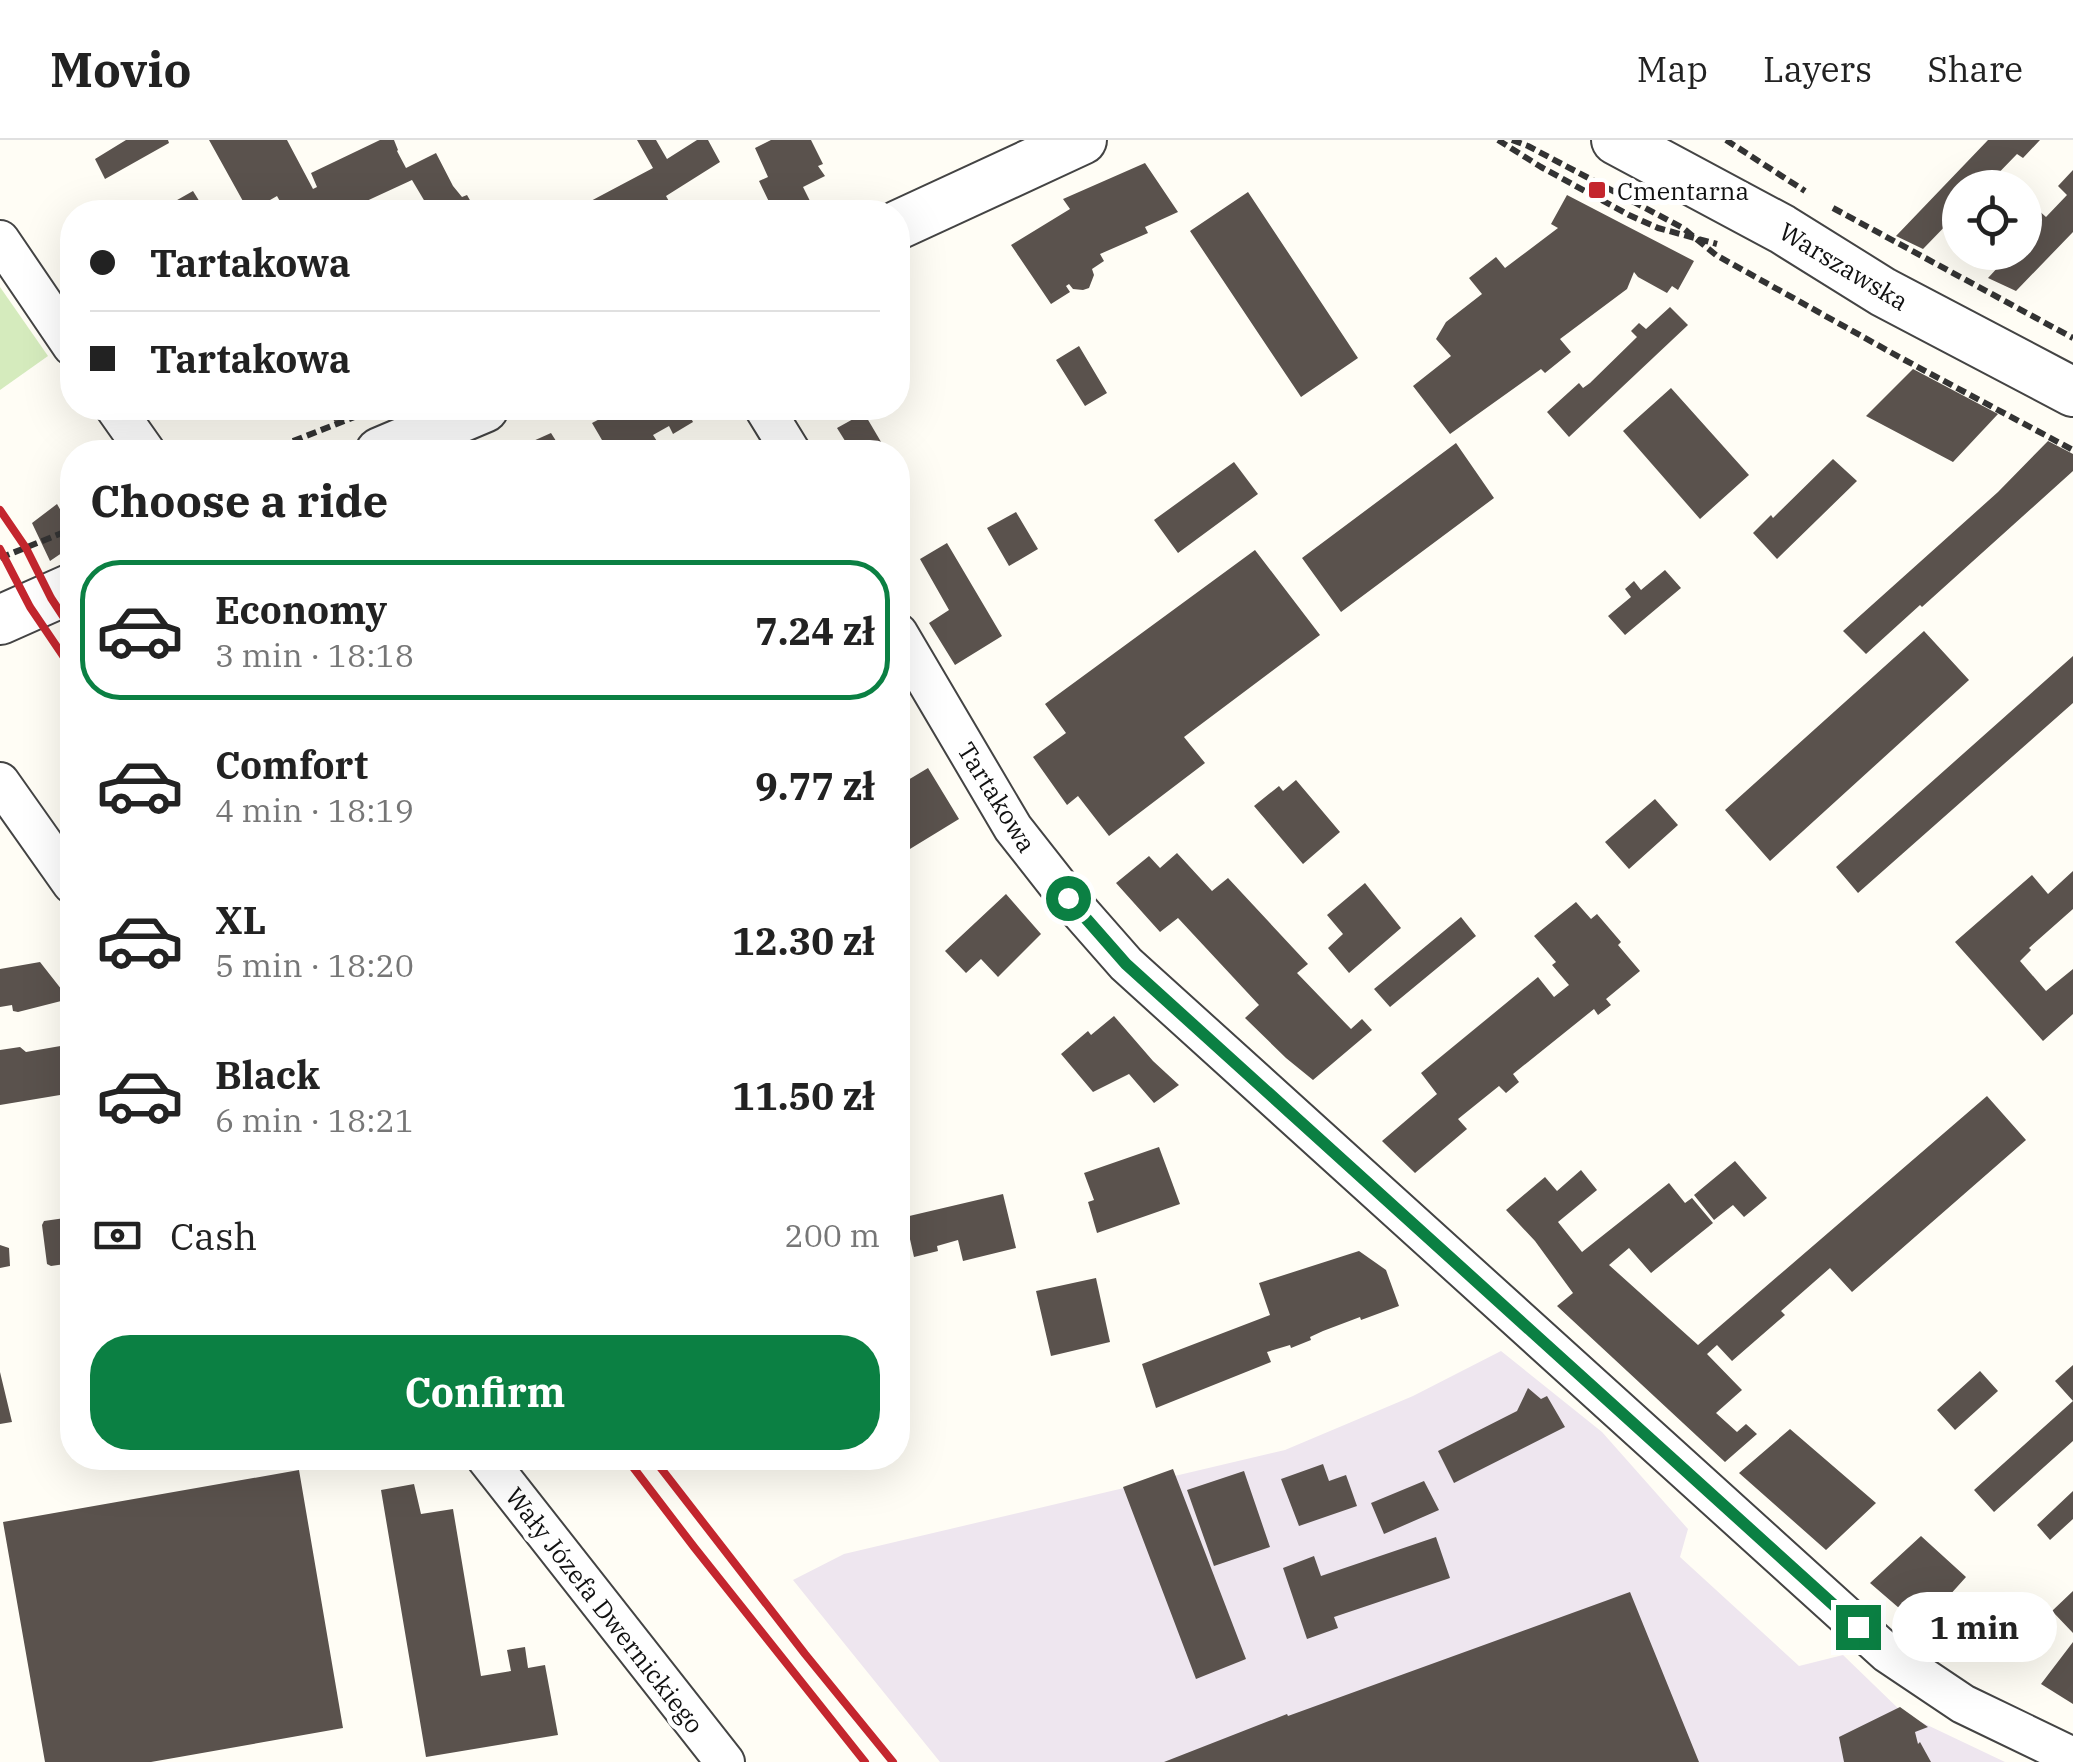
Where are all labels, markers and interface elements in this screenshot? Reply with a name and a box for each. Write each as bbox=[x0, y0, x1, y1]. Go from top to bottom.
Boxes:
text: Movio bbox=[50, 38, 191, 100]
text: Map bbox=[1637, 46, 1708, 92]
text: Layers bbox=[1763, 46, 1872, 92]
text: Share bbox=[1927, 46, 2023, 92]
map controls bbox=[1942, 170, 2042, 270]
button: locate bbox=[1942, 170, 2042, 270]
place label: Cmentarna bbox=[1617, 174, 1749, 207]
marker: Cmentarna bbox=[1586, 179, 1608, 201]
street label: Warszawska bbox=[1773, 214, 1915, 318]
text: Tartakowa bbox=[150, 238, 351, 287]
text: Tartakowa bbox=[150, 334, 351, 383]
text: Choose a ride bbox=[90, 471, 388, 529]
icon: car bbox=[95, 585, 185, 675]
text: Economy bbox=[215, 585, 387, 634]
text: 7.24 zł bbox=[755, 606, 875, 655]
text: 3 min · 18:18 bbox=[215, 634, 414, 676]
street label: Tartakowa bbox=[950, 736, 1044, 858]
icon: car bbox=[95, 740, 185, 830]
text: Comfort bbox=[215, 740, 368, 789]
text: 9.77 zł bbox=[755, 761, 875, 810]
text: 4 min · 18:19 bbox=[215, 789, 414, 831]
route start bbox=[1046, 876, 1091, 921]
icon: car bbox=[95, 895, 185, 985]
text: XL bbox=[215, 895, 266, 944]
text: 12.30 zł bbox=[732, 916, 875, 965]
text: 5 min · 18:20 bbox=[215, 944, 414, 986]
icon: car bbox=[95, 1050, 185, 1140]
text: Black bbox=[215, 1050, 320, 1099]
text: 11.50 zł bbox=[732, 1071, 875, 1120]
text: 6 min · 18:21 bbox=[215, 1099, 414, 1141]
icon: cash bbox=[90, 1208, 145, 1263]
text: Cash bbox=[170, 1211, 257, 1260]
text: 200 m bbox=[784, 1214, 880, 1256]
button: Confirm bbox=[90, 1335, 880, 1450]
street label: Wały Józefa Dwernickiego bbox=[499, 1480, 711, 1740]
callout: 1 min bbox=[1893, 1592, 2058, 1662]
route end bbox=[1836, 1605, 1881, 1650]
text: 1 min bbox=[1930, 1606, 2019, 1648]

